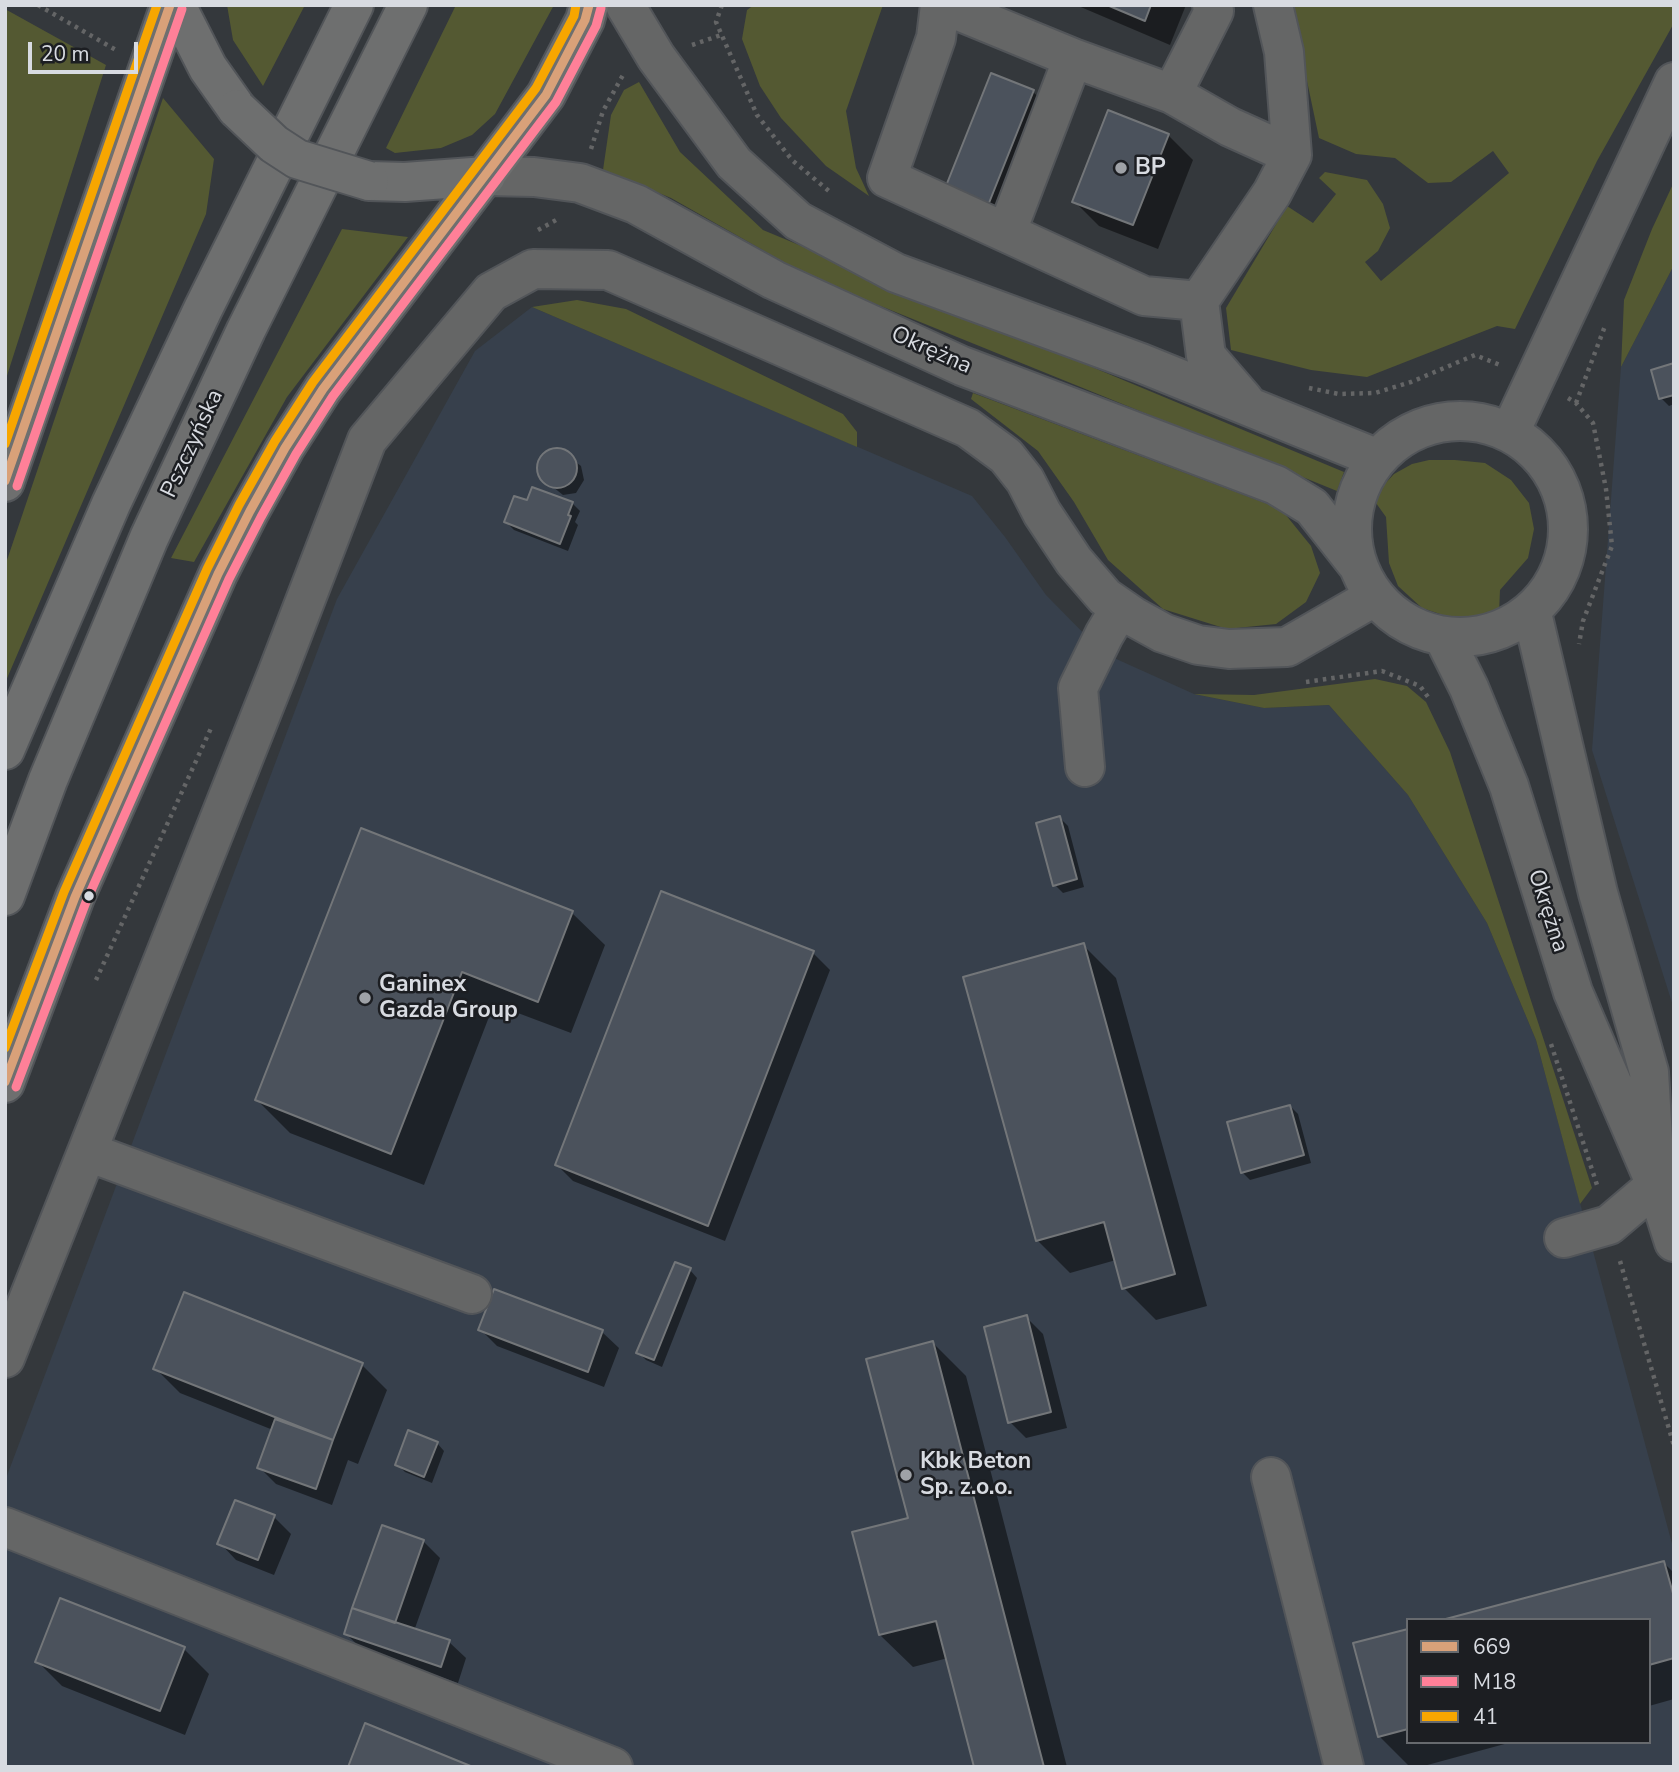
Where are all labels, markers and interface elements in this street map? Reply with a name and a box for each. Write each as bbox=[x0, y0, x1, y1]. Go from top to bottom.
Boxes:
scale bar bbox=[32, 28, 142, 72]
text: 20 m bbox=[41, 40, 90, 68]
place label: BP bbox=[1135, 154, 1166, 182]
marker: BP bbox=[1113, 160, 1129, 176]
street label: Okrężna bbox=[886, 321, 976, 381]
street label: Pszczyńska bbox=[156, 386, 230, 502]
street label: Okrężna bbox=[1521, 866, 1573, 956]
unlabelled marker bbox=[82, 889, 96, 903]
place label: Ganinex Gazda Group bbox=[379, 971, 518, 1025]
marker: Ganinex Gazda Group bbox=[357, 990, 373, 1006]
place label: Kbk Beton Sp. z.o.o. bbox=[920, 1448, 1031, 1502]
marker: Kbk Beton Sp. z.o.o. bbox=[898, 1467, 914, 1483]
legend bbox=[1406, 1618, 1651, 1744]
text: 669 bbox=[1473, 1633, 1511, 1661]
text: M18 bbox=[1473, 1668, 1516, 1696]
text: 41 bbox=[1473, 1703, 1498, 1731]

